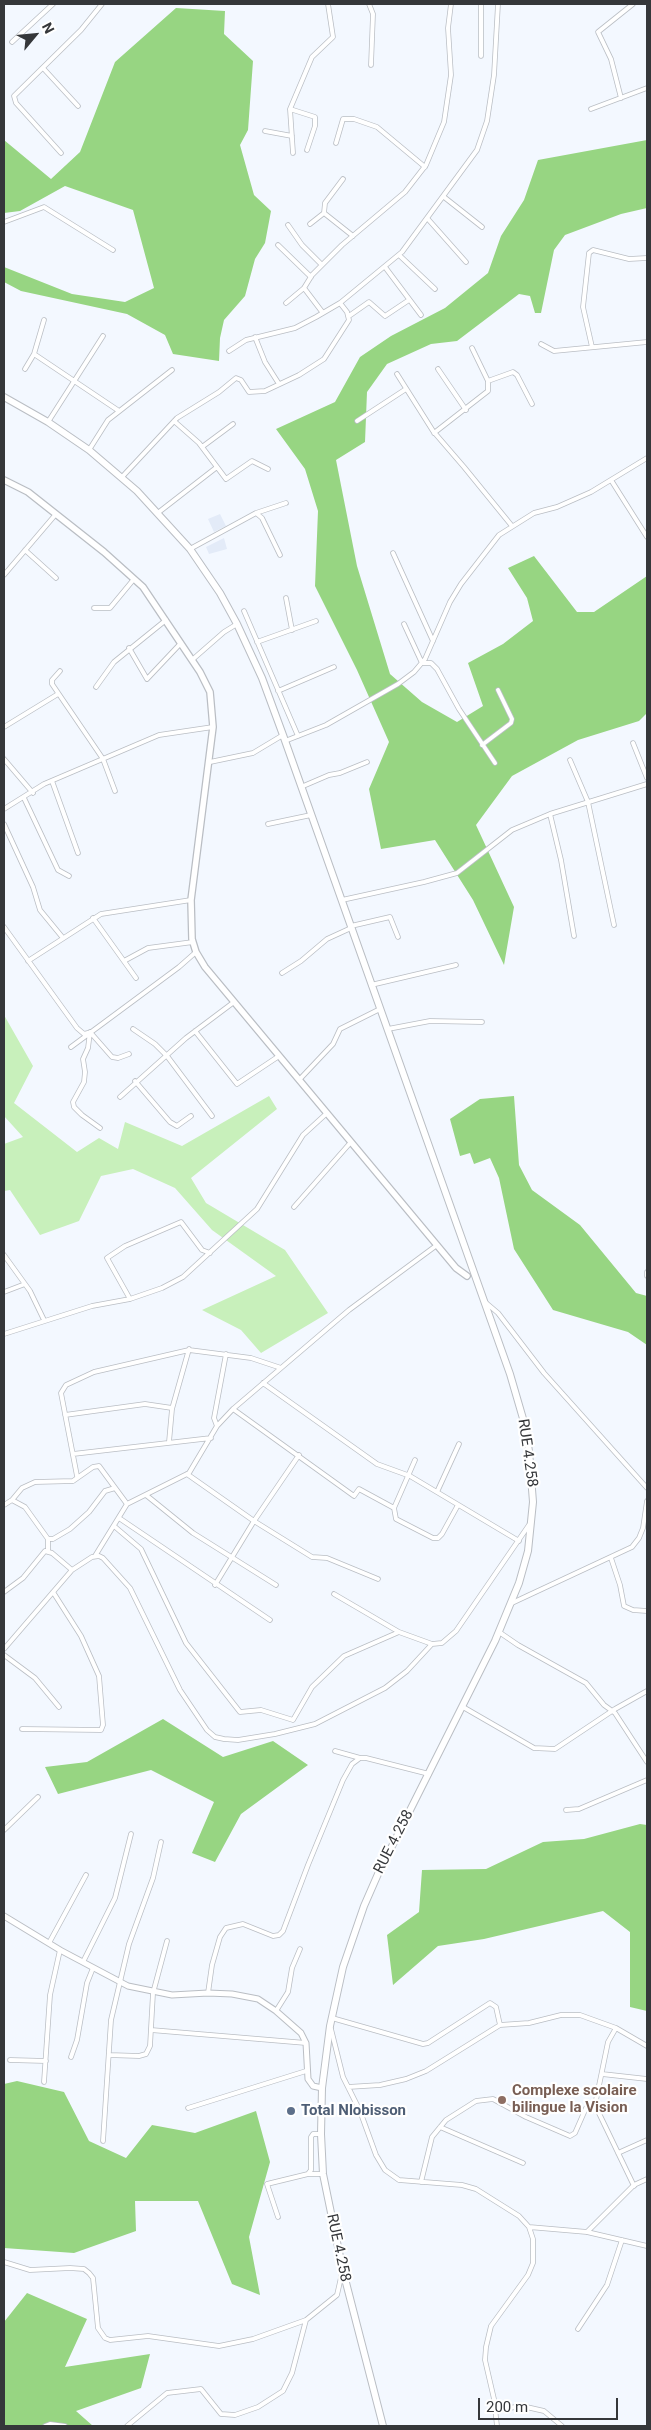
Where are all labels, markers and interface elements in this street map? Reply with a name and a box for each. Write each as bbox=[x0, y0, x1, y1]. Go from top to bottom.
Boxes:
north arrow bbox=[10, 10, 60, 60]
text: N bbox=[39, 20, 58, 36]
street label: RUE 4.258 bbox=[513, 1418, 541, 1488]
street label: RUE 4.258 bbox=[370, 1807, 418, 1877]
place label: Complexe scolaire bilingue la Vision bbox=[512, 2082, 637, 2117]
marker: Complexe scolaire bilingue la Vision bbox=[496, 2094, 508, 2106]
place label: Total Nlobisson bbox=[301, 2102, 406, 2120]
marker: Total Nlobisson bbox=[285, 2105, 297, 2117]
street label: RUE 4.258 bbox=[322, 2212, 354, 2284]
scale bar bbox=[481, 2388, 621, 2420]
text: 200 m bbox=[486, 2398, 528, 2416]

